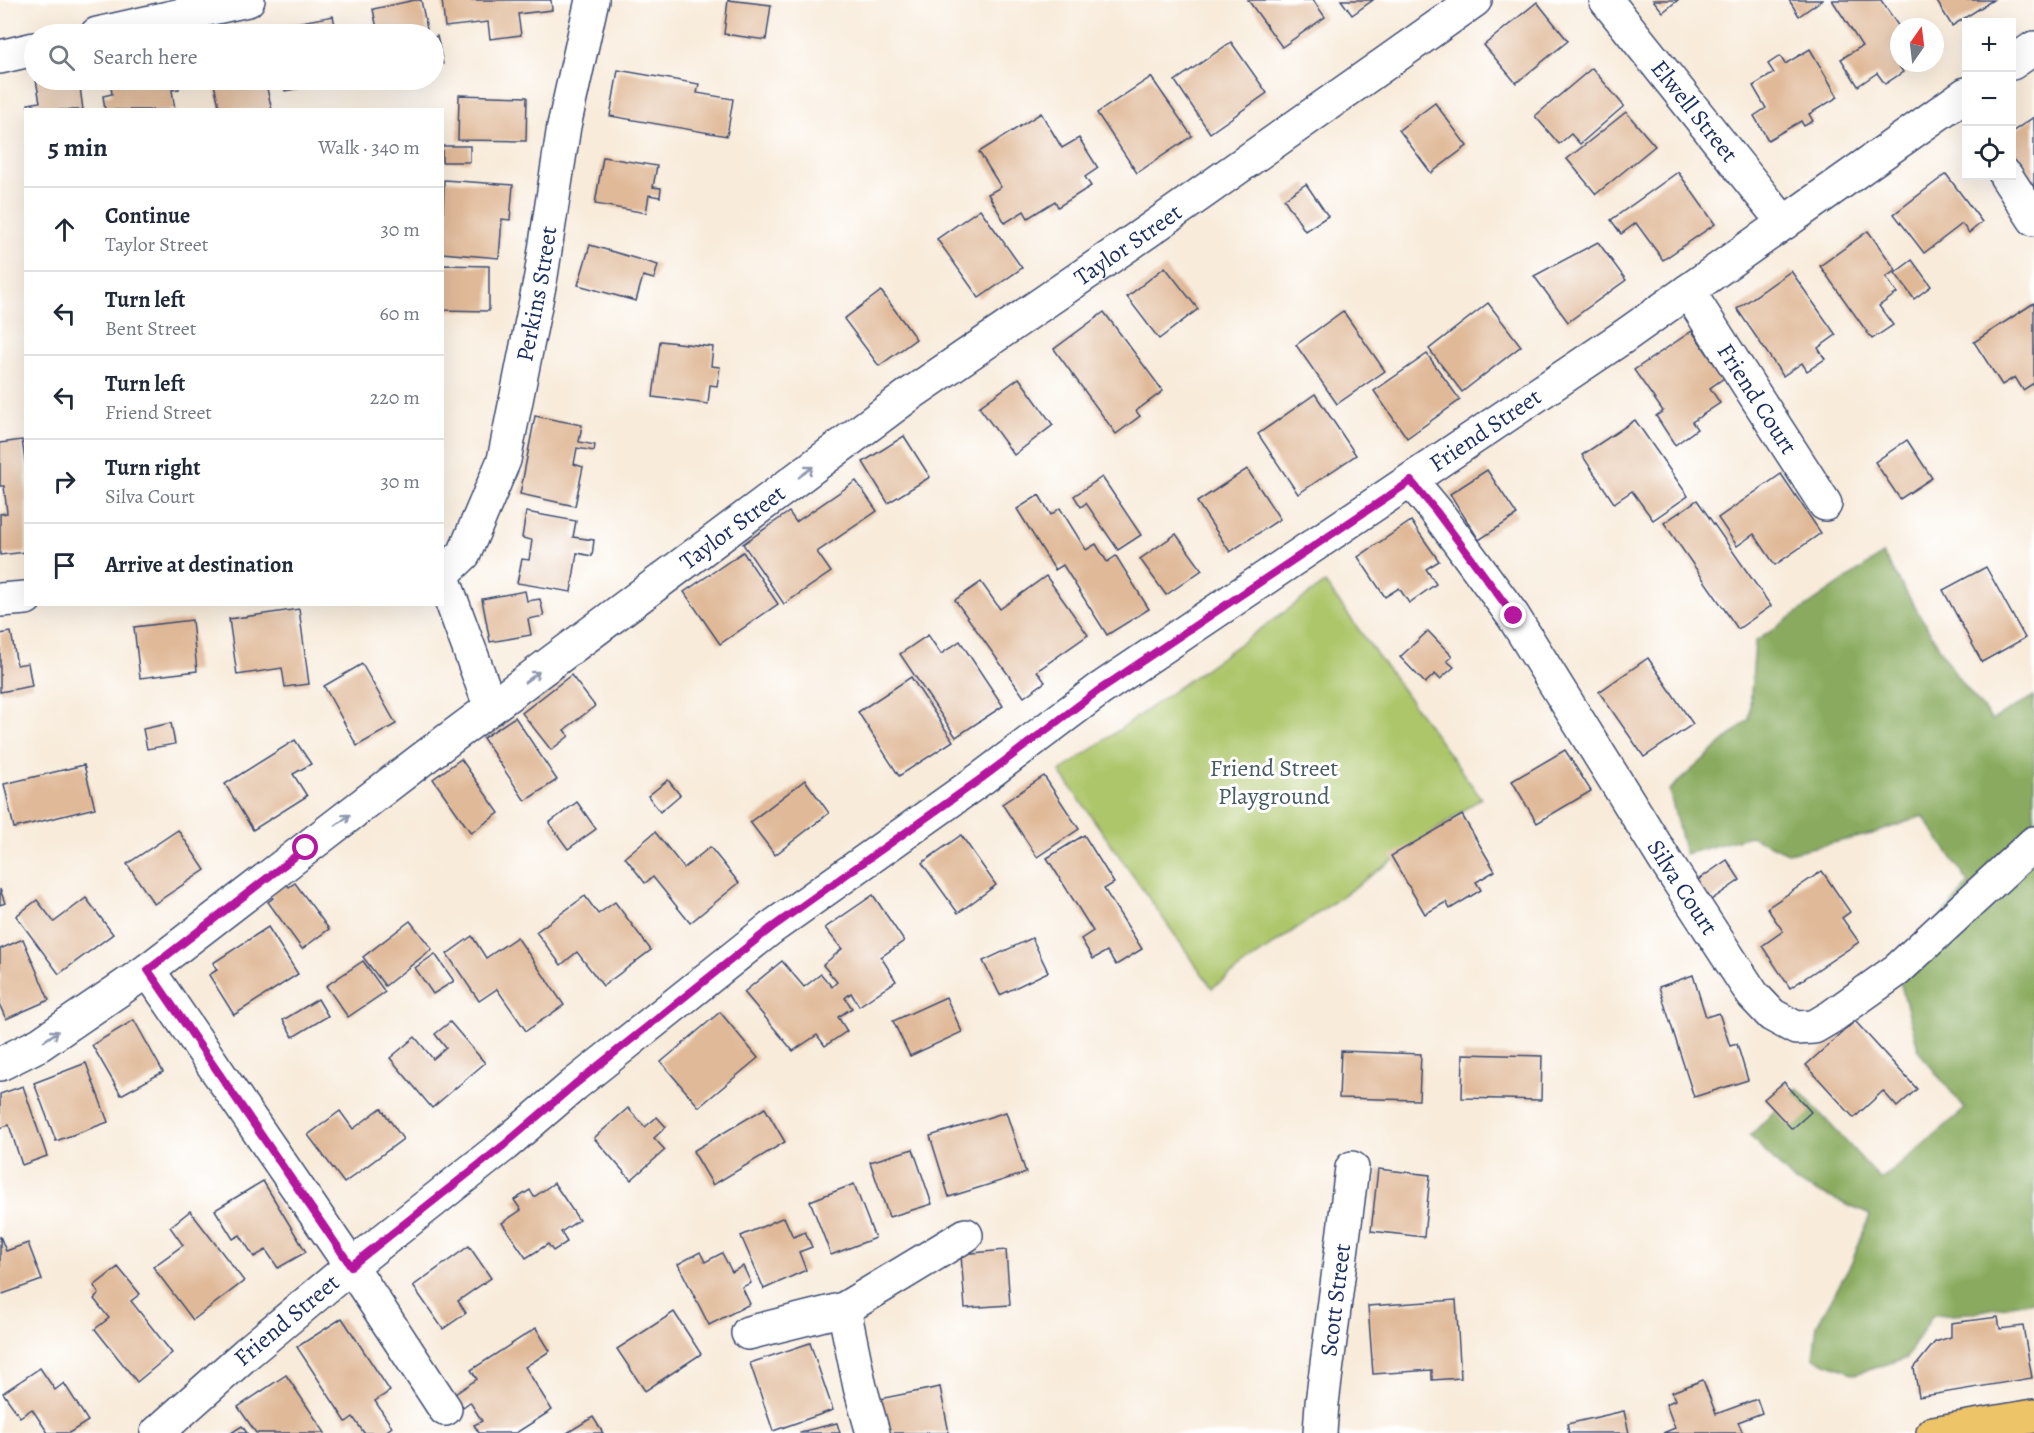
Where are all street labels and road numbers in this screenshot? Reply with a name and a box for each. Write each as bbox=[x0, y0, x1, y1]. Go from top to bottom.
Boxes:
street label: Elwell Street bbox=[1644, 53, 1745, 169]
street label: Taylor Street bbox=[1068, 196, 1188, 293]
street label: Perkins Street bbox=[508, 224, 564, 364]
street label: Friend Court bbox=[1710, 337, 1805, 460]
street label: Friend Street bbox=[1423, 381, 1547, 479]
street label: Taylor Street bbox=[673, 477, 792, 577]
street label: Silva Court bbox=[1640, 833, 1725, 941]
street label: Scott Street bbox=[1312, 1241, 1358, 1358]
street label: Friend Street bbox=[227, 1266, 346, 1373]

